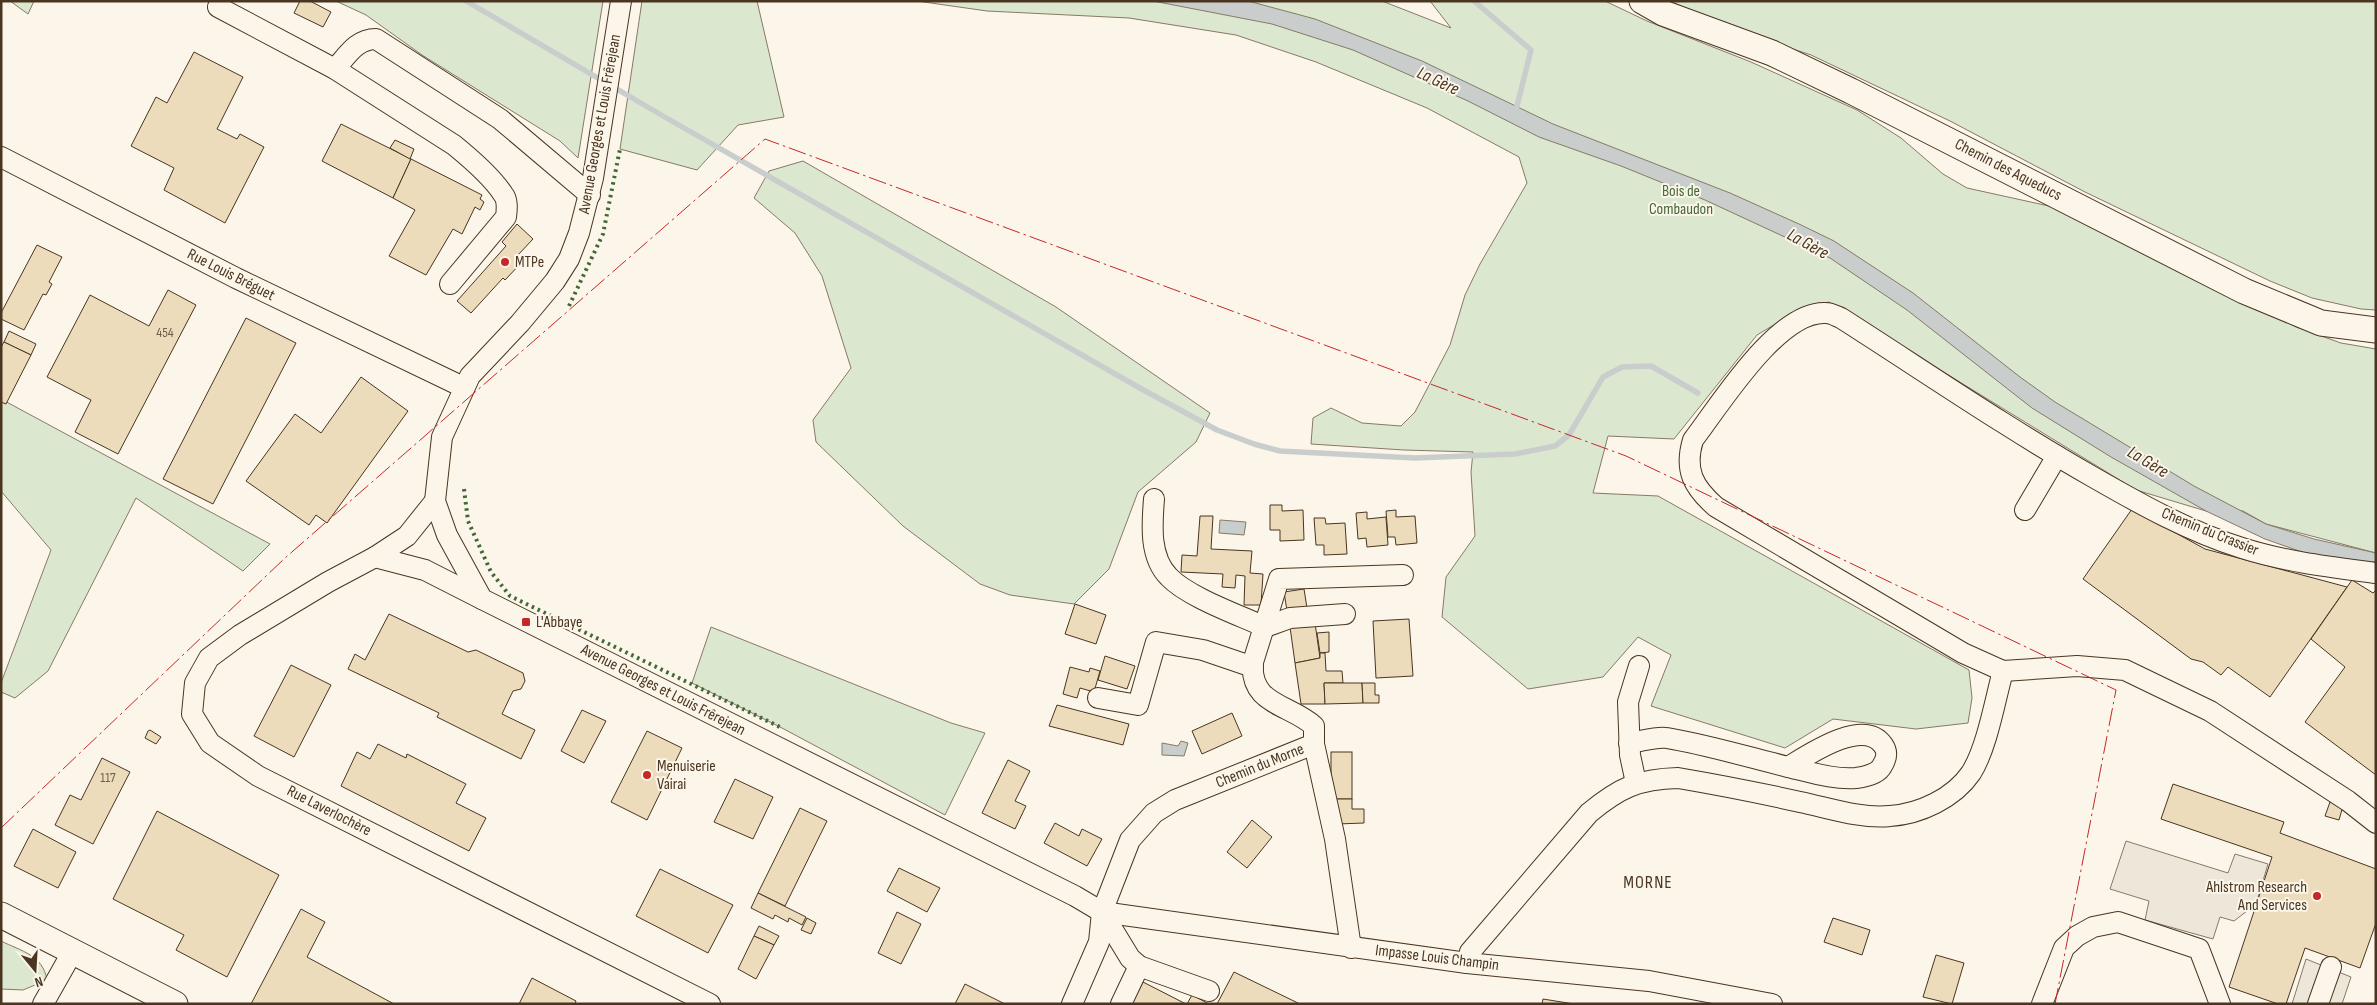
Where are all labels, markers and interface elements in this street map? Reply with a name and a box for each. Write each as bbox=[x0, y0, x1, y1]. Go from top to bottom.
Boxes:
street label: Avenue Georges et Louis Frêrejean bbox=[575, 33, 625, 216]
water label: La Gère bbox=[1414, 62, 1462, 100]
street label: Chemin des Aqueducs bbox=[1951, 135, 2065, 205]
park label: Bois de Combaudon bbox=[1649, 182, 1713, 219]
water label: La Gère bbox=[1784, 224, 1832, 264]
street label: Rue Louis Bréguet bbox=[184, 245, 278, 305]
place label: MTPe bbox=[515, 253, 544, 272]
marker: MTPe bbox=[499, 256, 511, 268]
house number: 454 bbox=[156, 324, 174, 341]
water label: La Gère bbox=[2124, 442, 2172, 482]
street label: Chemin du Crassier bbox=[2159, 504, 2262, 560]
place label: L'Abbaye bbox=[536, 613, 582, 632]
marker: L'Abbaye bbox=[520, 616, 532, 628]
street label: Avenue Georges et Louis Frêrejean bbox=[577, 640, 748, 740]
street label: Chemin du Morne bbox=[1213, 740, 1307, 792]
place label: Menuiserie Vairai bbox=[657, 757, 716, 794]
house number: 117 bbox=[100, 769, 116, 786]
marker: Menuiserie Vairai bbox=[641, 769, 653, 781]
street label: Rue Laverlochère bbox=[284, 782, 374, 840]
district label: MORNE bbox=[1623, 872, 1673, 893]
place label: Ahlstrom Research And Services bbox=[2205, 878, 2307, 915]
marker: Ahlstrom Research And Services bbox=[2311, 890, 2323, 902]
street label: Impasse Louis Champin bbox=[1374, 941, 1500, 975]
north arrow bbox=[10, 945, 60, 995]
text: N bbox=[33, 973, 45, 991]

